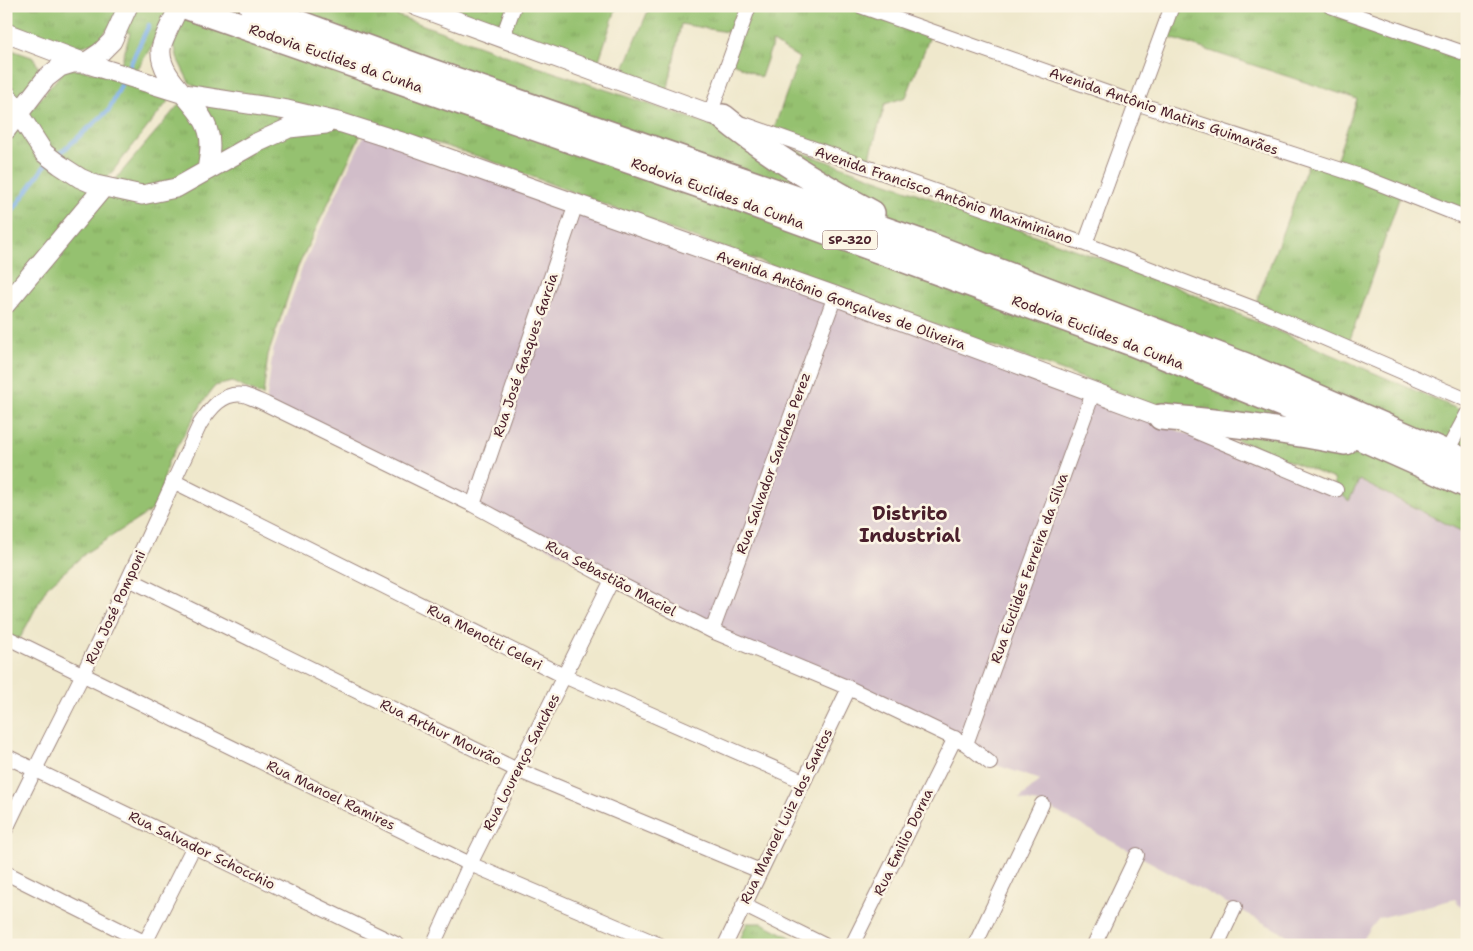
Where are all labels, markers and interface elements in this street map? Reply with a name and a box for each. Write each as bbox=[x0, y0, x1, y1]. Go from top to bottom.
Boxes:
street label: Rodovia Euclides da Cunha bbox=[247, 20, 426, 96]
street label: Avenida Antônio Matins Guimarães bbox=[1047, 63, 1281, 159]
street label: Avenida Francisco Antônio Maximiniano bbox=[813, 142, 1075, 248]
street label: Rodovia Euclides da Cunha bbox=[629, 153, 807, 233]
road number: SP-320 bbox=[822, 230, 878, 250]
street label: Avenida Antônio Gonçalves de Oliveira bbox=[714, 246, 968, 354]
street label: Rua José Gasques Garcia bbox=[488, 270, 562, 439]
street label: Rodovia Euclides da Cunha bbox=[1009, 291, 1187, 373]
street label: Rua Salvador Sanches Perez bbox=[732, 370, 814, 556]
street label: Rua Euclides Ferreira da Silva bbox=[986, 470, 1072, 666]
district label: Distrito Industrial bbox=[859, 501, 961, 548]
street label: Rua Sebastião Maciel bbox=[542, 536, 680, 620]
street label: Rua José Pomponi bbox=[81, 547, 149, 667]
street label: Rua Menotti Celeri bbox=[424, 600, 546, 674]
street label: Rua Lourenço Sanches bbox=[479, 690, 563, 834]
street label: Rua Arthur Mourão bbox=[377, 695, 505, 769]
street label: Rua Manoel Luiz dos Santos bbox=[736, 725, 836, 907]
street label: Rua Manoel Ramires bbox=[264, 756, 398, 834]
street label: Rua Emilio Dorna bbox=[869, 785, 937, 898]
street label: Rua Salvador Schocchio bbox=[126, 807, 278, 893]

